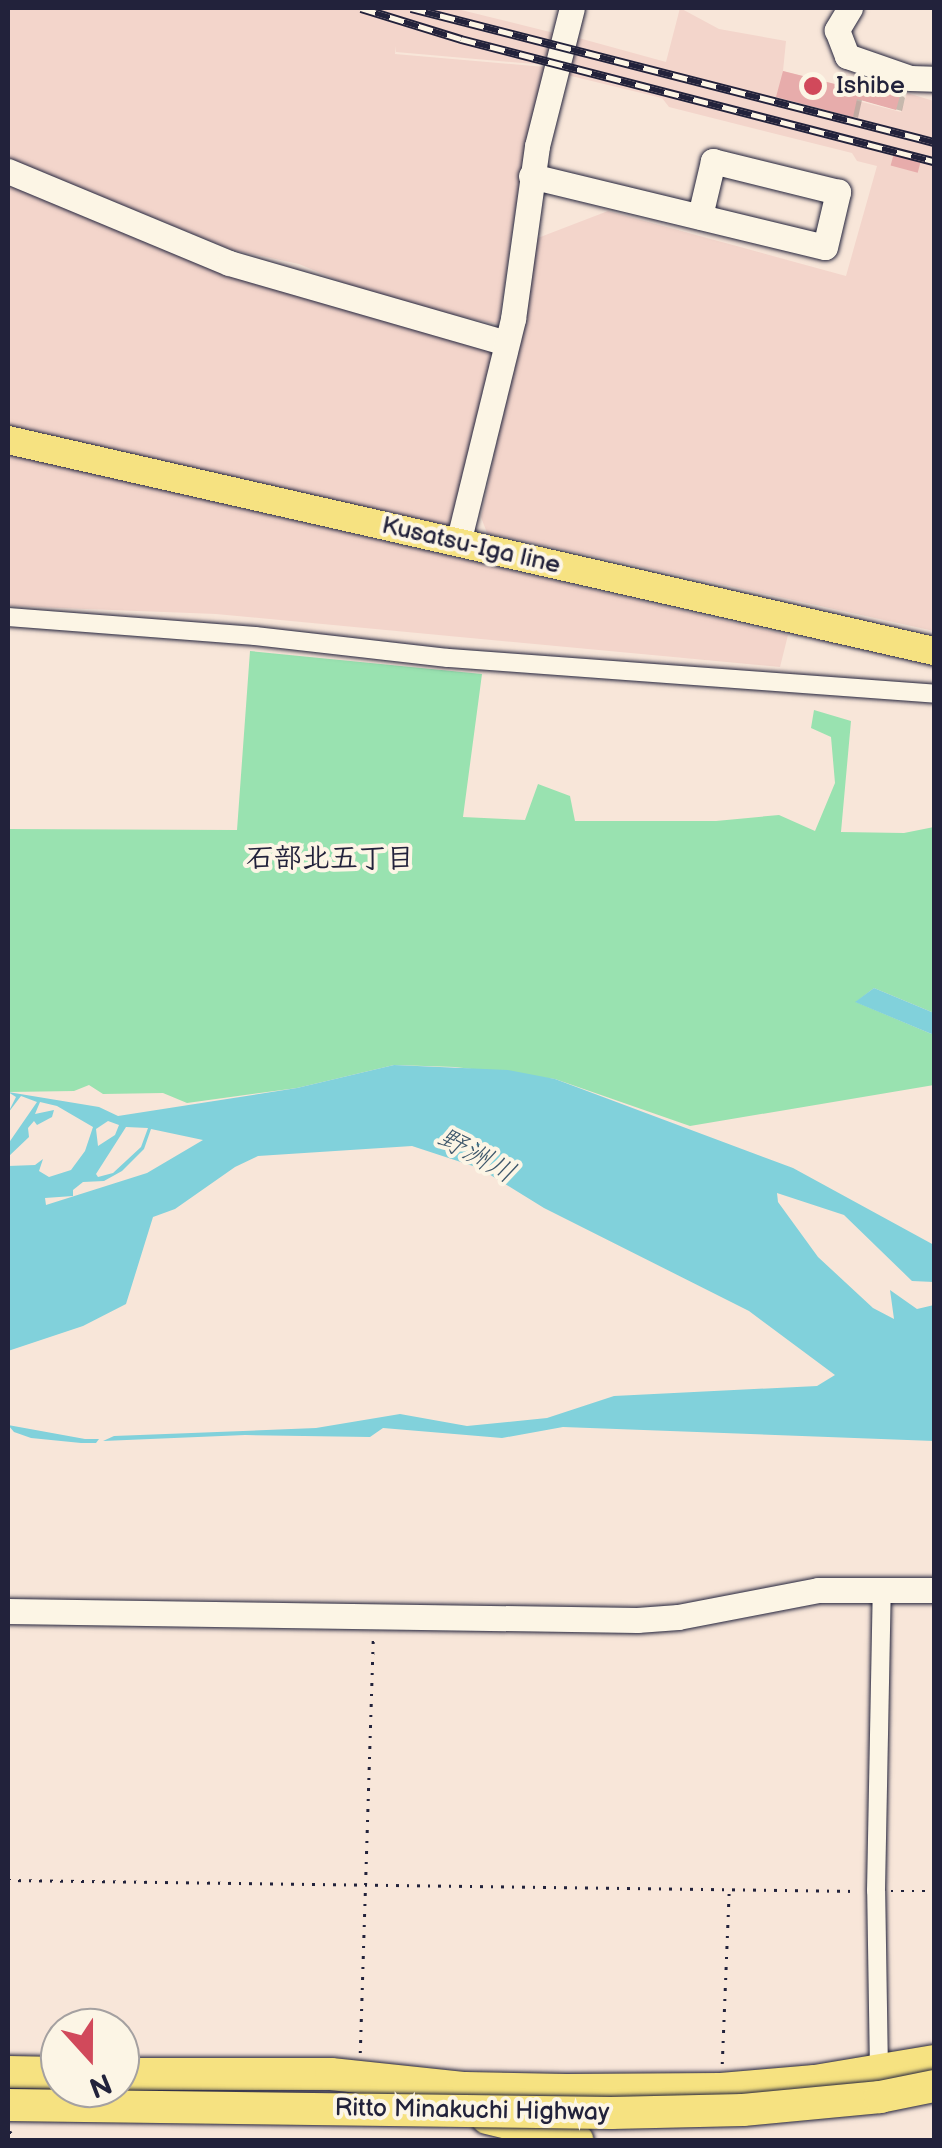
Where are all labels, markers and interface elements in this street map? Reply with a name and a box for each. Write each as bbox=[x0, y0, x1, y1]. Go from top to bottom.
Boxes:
place label: Ishibe bbox=[836, 71, 905, 101]
marker: Ishibe bbox=[800, 73, 826, 99]
street label: Kusatsu-Iga line bbox=[379, 511, 563, 581]
district label: 石部北五丁目 bbox=[246, 842, 414, 876]
water label: 野洲川 bbox=[431, 1121, 521, 1191]
north arrow bbox=[40, 2008, 140, 2108]
text: N bbox=[84, 2065, 116, 2104]
street label: Ritto Minakuchi Highway bbox=[334, 2094, 610, 2128]

